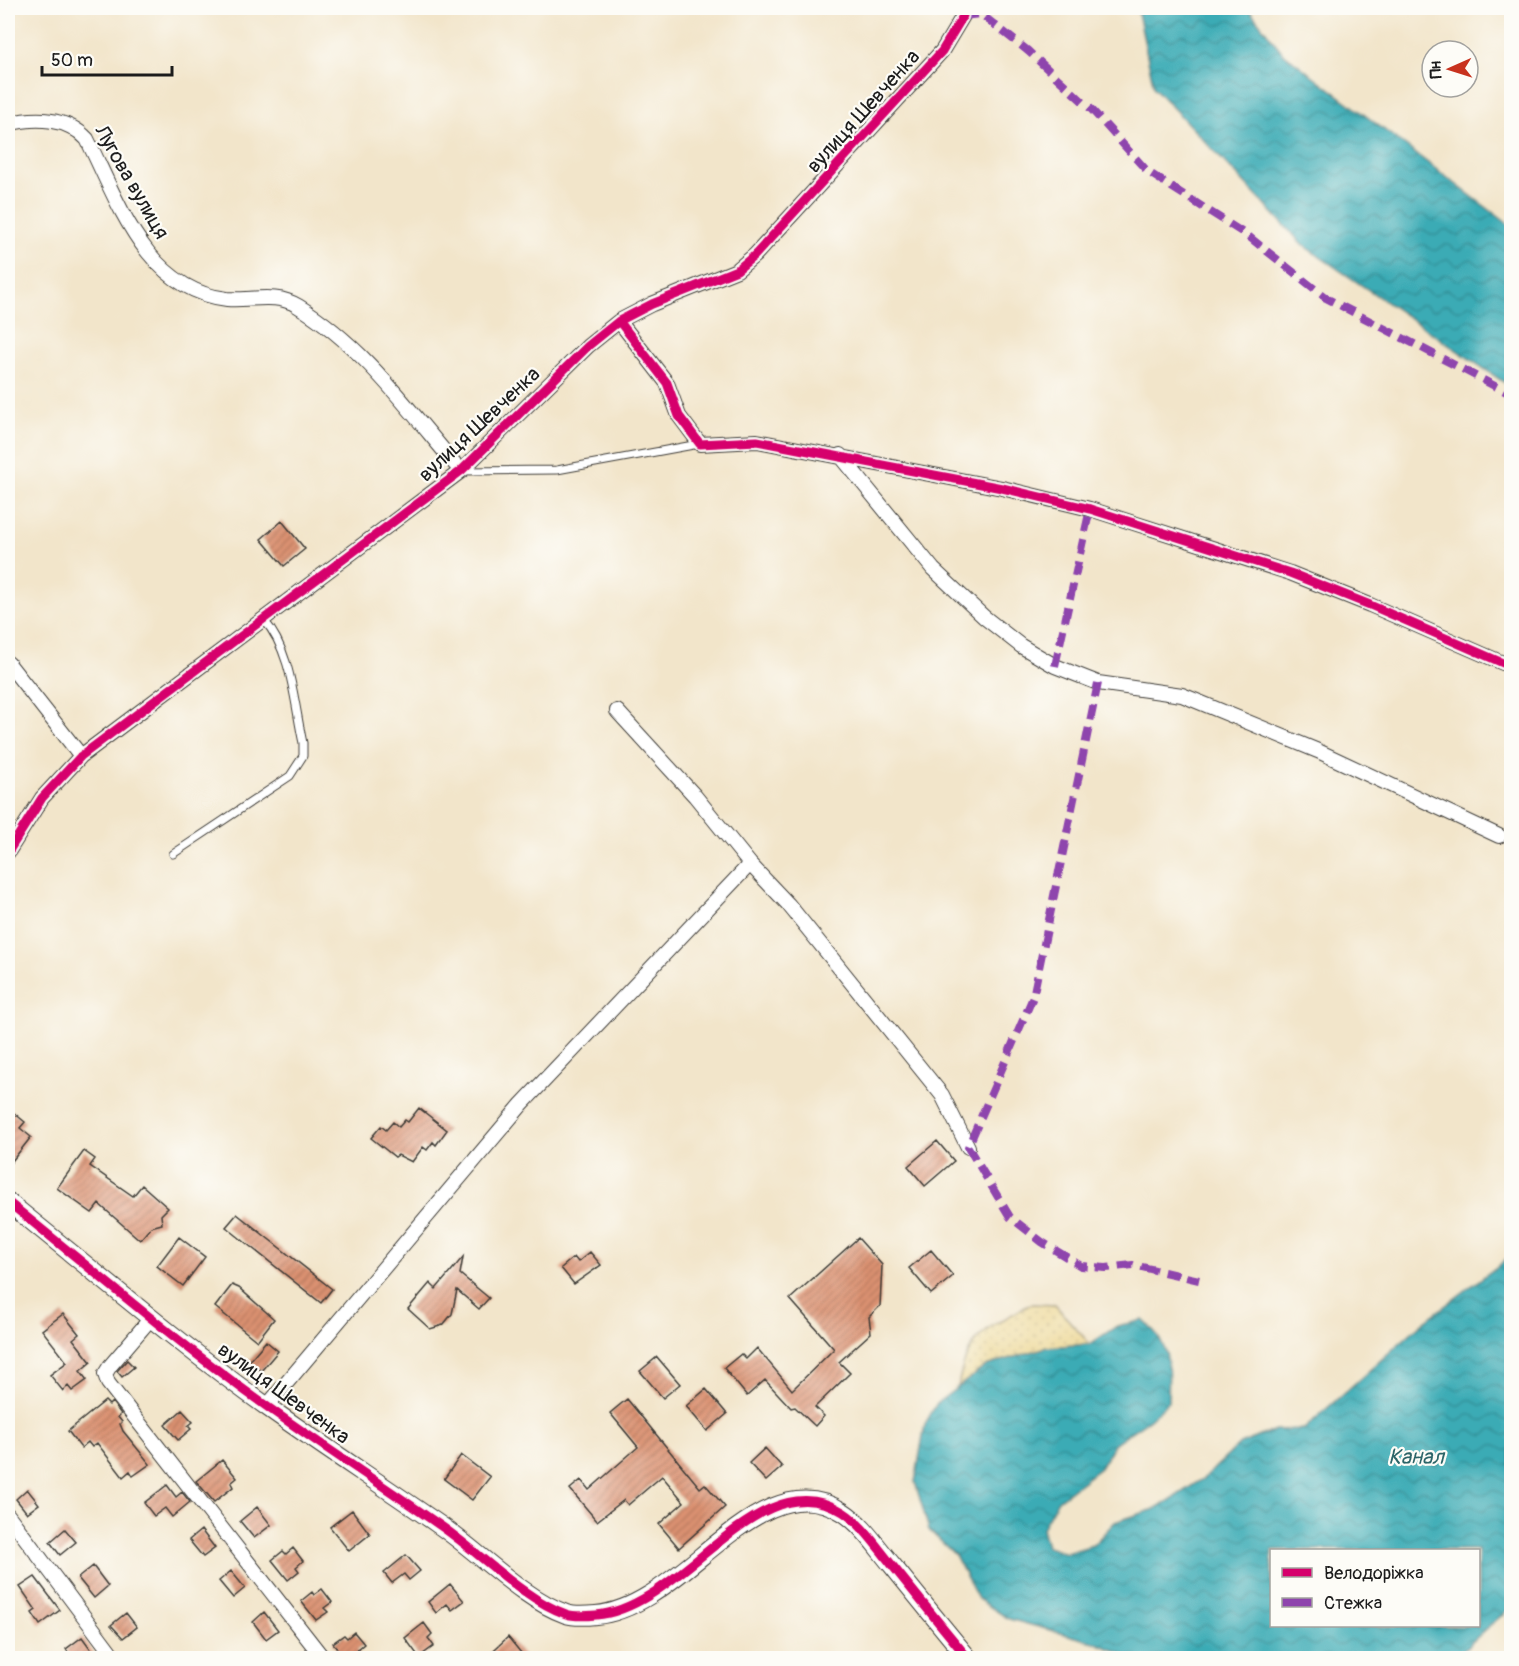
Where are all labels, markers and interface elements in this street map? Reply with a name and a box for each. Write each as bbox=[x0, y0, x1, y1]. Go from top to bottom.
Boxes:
scale bar bbox=[42, 39, 172, 77]
north arrow bbox=[1420, 39, 1480, 99]
street label: вулиця Шевченка bbox=[801, 44, 926, 179]
text: 50 m bbox=[51, 49, 93, 72]
text: Пн bbox=[1426, 60, 1446, 79]
street label: Лугова вулиця bbox=[88, 119, 175, 244]
street label: вулиця Шевченка bbox=[413, 361, 546, 488]
street label: вулиця Шевченка bbox=[212, 1336, 355, 1451]
water label: Канал bbox=[1388, 1443, 1446, 1471]
legend bbox=[1270, 1549, 1480, 1627]
text: Велодоріжка bbox=[1324, 1562, 1424, 1585]
text: Стежка bbox=[1324, 1592, 1382, 1615]

